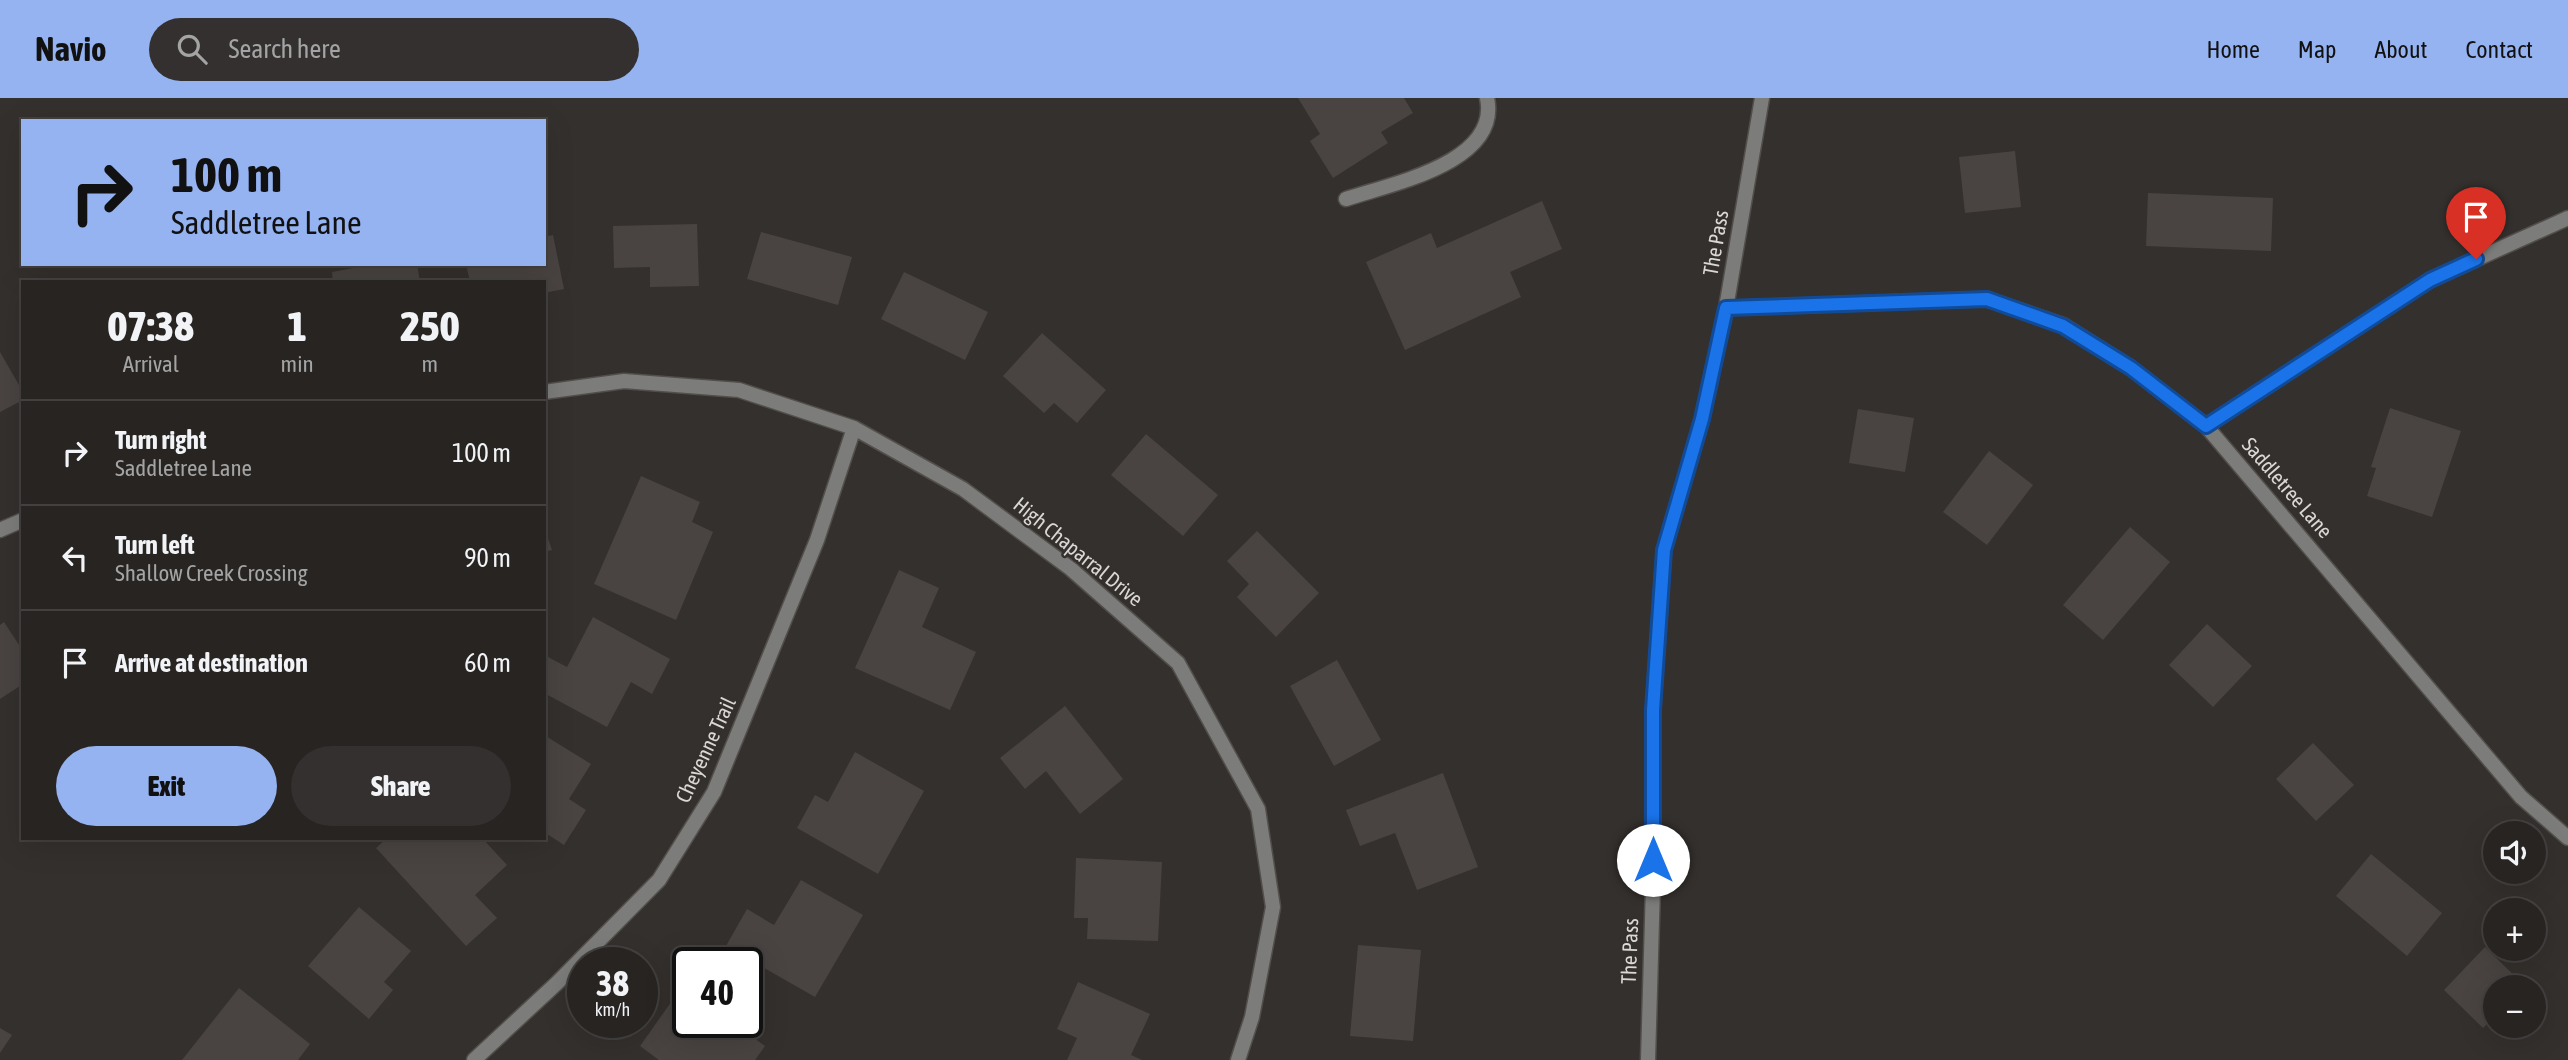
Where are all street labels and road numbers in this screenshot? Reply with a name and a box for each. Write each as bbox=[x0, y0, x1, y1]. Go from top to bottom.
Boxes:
street label: The Pass bbox=[1697, 208, 1733, 277]
street label: Saddletree Lane bbox=[2238, 432, 2338, 542]
street label: High Chaparral Drive bbox=[1009, 492, 1148, 611]
street label: Cheyenne Trail bbox=[670, 693, 740, 806]
street label: The Pass bbox=[1616, 918, 1642, 984]

